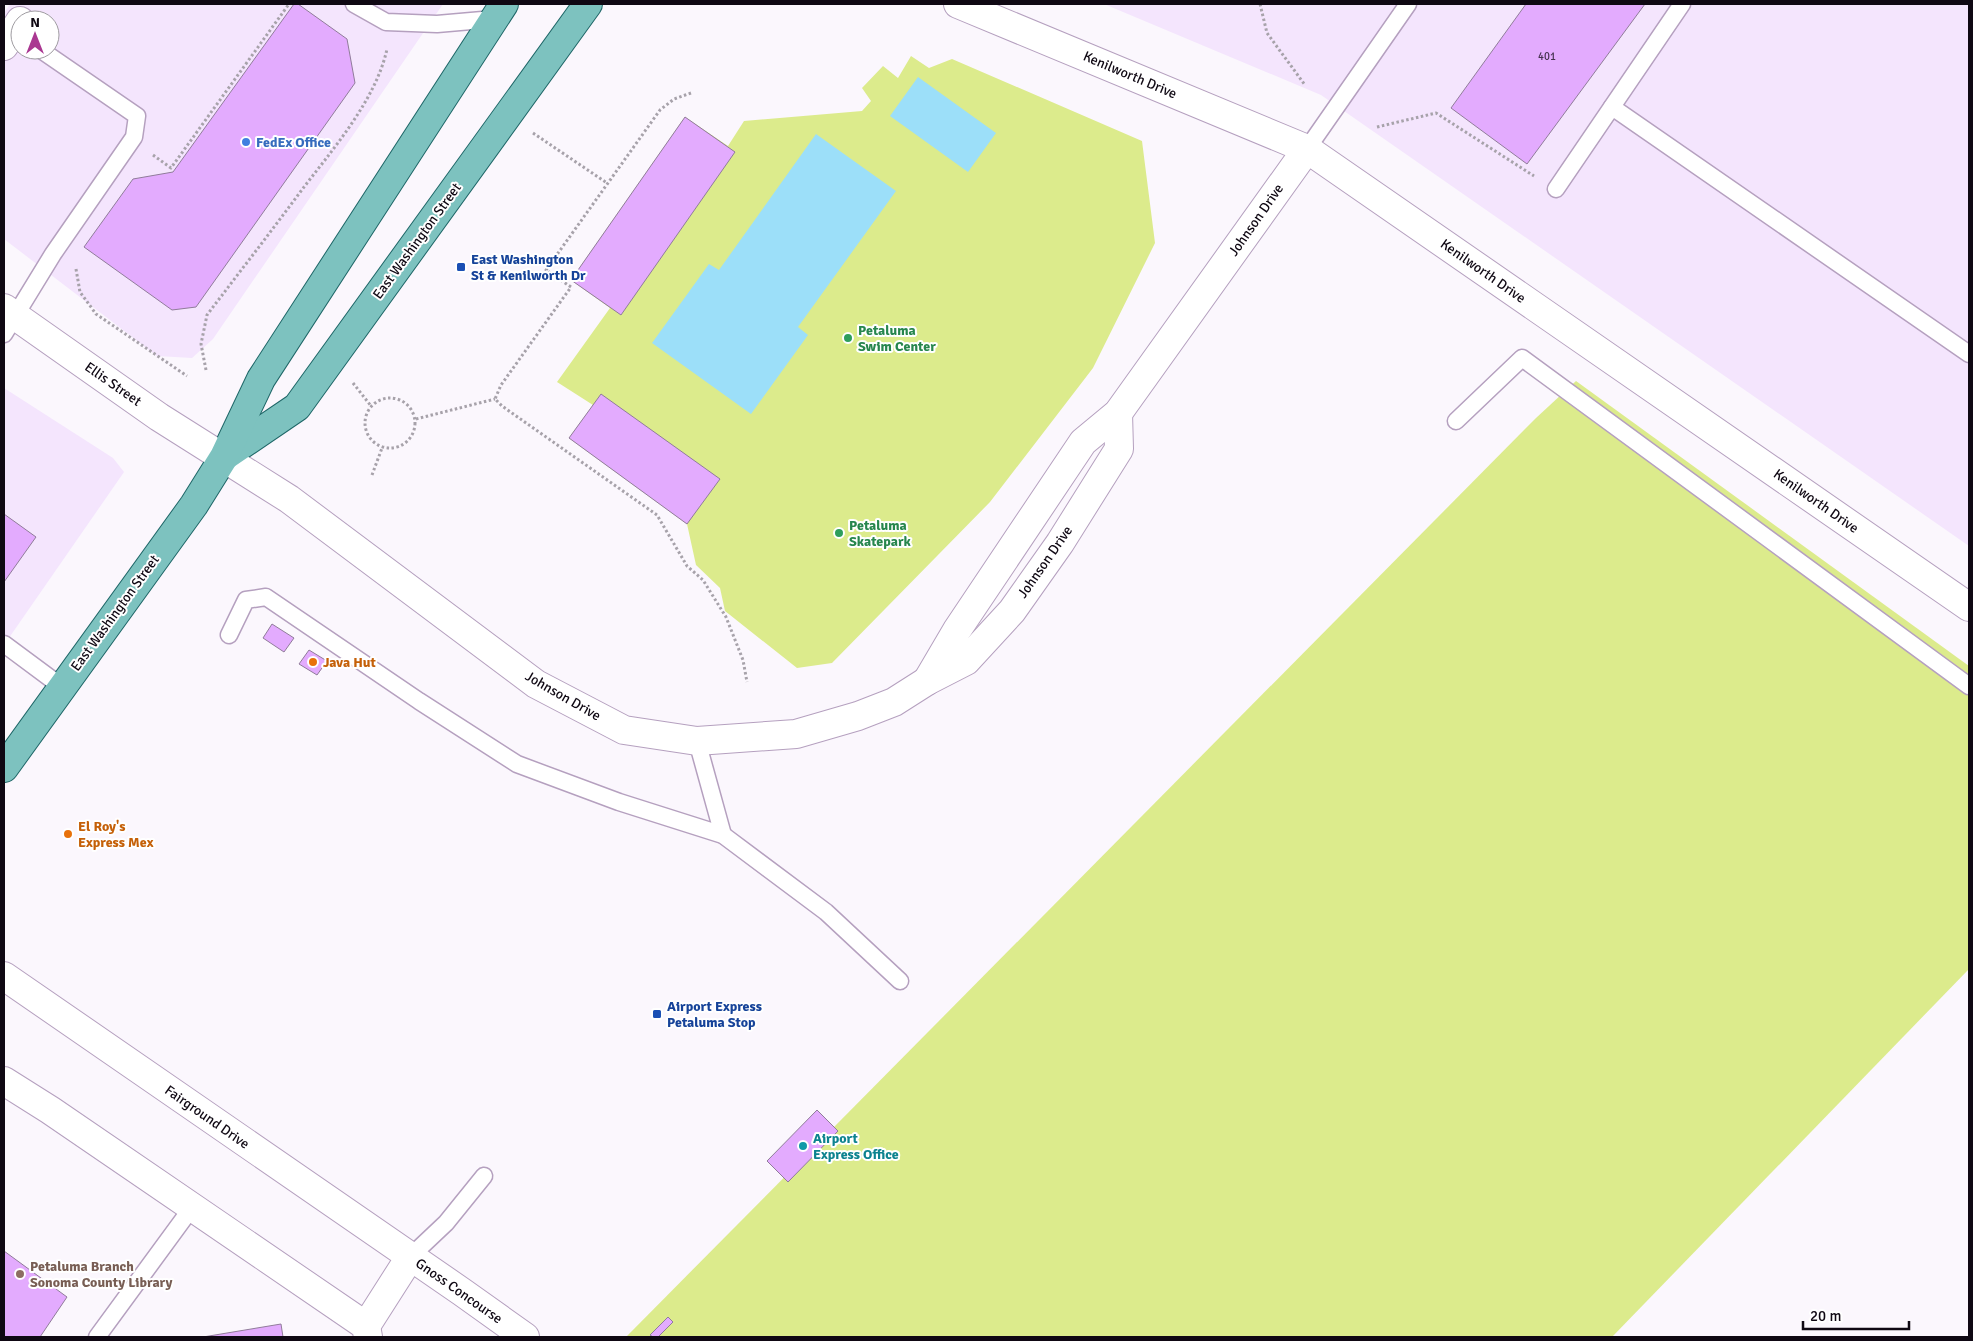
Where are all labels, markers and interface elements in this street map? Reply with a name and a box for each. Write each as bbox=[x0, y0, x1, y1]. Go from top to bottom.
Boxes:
north arrow bbox=[10, 10, 60, 60]
text: N bbox=[30, 14, 40, 31]
street label: Kenilworth Drive bbox=[1081, 48, 1179, 102]
house number: 401 bbox=[1538, 50, 1556, 63]
place label: FedEx Office bbox=[256, 134, 331, 151]
marker: FedEx Office bbox=[240, 136, 252, 148]
street label: East Washington Street bbox=[369, 180, 465, 302]
street label: Johnson Drive bbox=[1225, 181, 1287, 259]
street label: Kenilworth Drive bbox=[1437, 235, 1529, 307]
place label: East Washington St & Kenilworth Dr bbox=[471, 251, 586, 284]
marker: East Washington St & Kenilworth Dr bbox=[455, 261, 467, 273]
place label: Petaluma Swim Center bbox=[858, 322, 936, 355]
marker: Petaluma Swim Center bbox=[842, 332, 854, 344]
street label: Ellis Street bbox=[81, 358, 145, 410]
street label: Kenilworth Drive bbox=[1770, 465, 1862, 537]
place label: Petaluma Skatepark bbox=[849, 517, 912, 550]
street label: Johnson Drive bbox=[1014, 523, 1076, 601]
marker: Petaluma Skatepark bbox=[833, 527, 845, 539]
street label: East Washington Street bbox=[67, 552, 163, 674]
place label: Java Hut bbox=[323, 654, 376, 671]
marker: Java Hut bbox=[307, 656, 319, 668]
street label: Johnson Drive bbox=[522, 668, 604, 724]
place label: El Roy's Express Mex bbox=[78, 818, 154, 851]
marker: El Roy's Express Mex bbox=[62, 828, 74, 840]
place label: Airport Express Petaluma Stop bbox=[667, 998, 762, 1031]
marker: Airport Express Petaluma Stop bbox=[651, 1008, 663, 1020]
street label: Fairground Drive bbox=[161, 1082, 253, 1152]
place label: Airport Express Office bbox=[813, 1130, 899, 1163]
marker: Airport Express Office bbox=[797, 1140, 809, 1152]
street label: Gnoss Concourse bbox=[412, 1255, 506, 1327]
place label: Petaluma Branch Sonoma County Library bbox=[30, 1258, 173, 1291]
marker: Petaluma Branch Sonoma County Library bbox=[14, 1268, 26, 1280]
scale bar bbox=[1803, 1298, 1909, 1330]
text: 20 m bbox=[1810, 1307, 1841, 1325]

